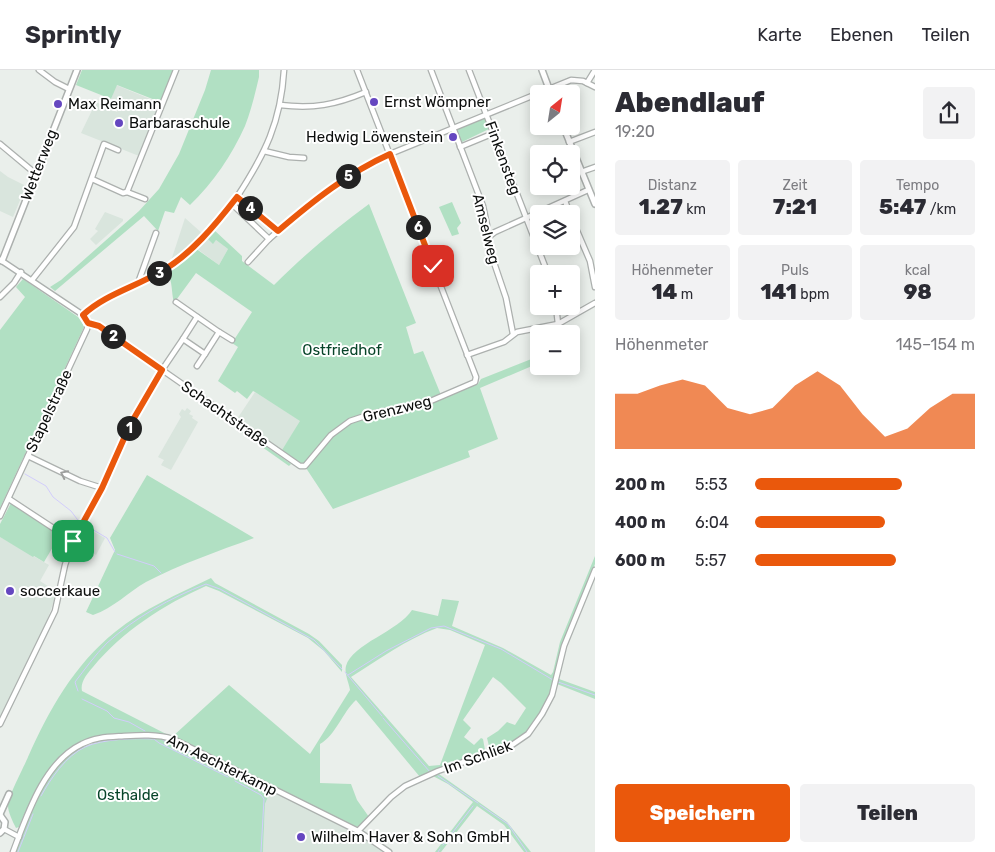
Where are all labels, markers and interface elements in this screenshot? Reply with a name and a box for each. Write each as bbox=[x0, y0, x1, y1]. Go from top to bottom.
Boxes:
text: Sprintly bbox=[25, 21, 122, 49]
text: Karte bbox=[757, 24, 802, 46]
text: Ebenen bbox=[830, 24, 894, 46]
text: Teilen bbox=[922, 24, 970, 46]
north arrow bbox=[530, 85, 580, 135]
map controls bbox=[530, 85, 580, 375]
text: Abendlauf bbox=[615, 86, 764, 119]
button: share bbox=[923, 87, 975, 139]
place label: Ernst Wömpner bbox=[384, 93, 491, 111]
place label: Max Reimann bbox=[68, 95, 162, 113]
marker: Ernst Wömpner bbox=[368, 96, 380, 108]
marker: Max Reimann bbox=[52, 98, 64, 110]
place label: Barbaraschule bbox=[129, 114, 230, 132]
marker: Barbaraschule bbox=[113, 117, 125, 129]
street label: Finkensteg bbox=[481, 119, 525, 197]
text: 19:20 bbox=[615, 122, 655, 141]
street label: Wetterweg bbox=[17, 127, 61, 203]
place label: Hedwig Löwenstein bbox=[306, 128, 443, 146]
marker: Hedwig Löwenstein bbox=[447, 131, 459, 143]
button: locate bbox=[530, 145, 580, 195]
pin: 5 bbox=[336, 164, 360, 188]
text: 5 bbox=[344, 168, 353, 185]
text: Distanz bbox=[648, 177, 697, 194]
text: Zeit bbox=[783, 177, 807, 194]
text: Tempo bbox=[896, 177, 939, 194]
street label: Amselweg bbox=[469, 192, 503, 266]
text: 1.27 bbox=[639, 194, 683, 219]
text: 7:21 bbox=[773, 194, 817, 219]
text: 5:47 bbox=[879, 194, 926, 219]
pin: 4 bbox=[238, 196, 262, 220]
text: 4 bbox=[246, 200, 255, 217]
text: km bbox=[683, 201, 706, 218]
text: /km bbox=[926, 201, 956, 218]
button: layers bbox=[530, 205, 580, 255]
pin: 6 bbox=[406, 214, 430, 240]
text: 6 bbox=[414, 219, 423, 236]
pin bbox=[412, 245, 454, 287]
icon: check bbox=[419, 252, 447, 280]
pin: 3 bbox=[146, 260, 172, 286]
text: Höhenmeter bbox=[631, 262, 713, 279]
text: Puls bbox=[781, 262, 809, 279]
text: kcal bbox=[905, 262, 931, 279]
text: 3 bbox=[155, 265, 164, 282]
button: + bbox=[530, 265, 580, 315]
text: 14 bbox=[651, 279, 677, 304]
text: 141 bbox=[760, 279, 797, 304]
text: 98 bbox=[903, 279, 932, 304]
text: m bbox=[677, 286, 693, 303]
text: bpm bbox=[797, 286, 830, 303]
pin: 2 bbox=[100, 324, 126, 348]
button: − bbox=[530, 325, 580, 375]
text: 2 bbox=[109, 328, 118, 345]
text: Höhenmeter bbox=[615, 335, 708, 354]
text: 145–154 m bbox=[896, 335, 975, 354]
park label: Ostfriedhof bbox=[302, 341, 382, 359]
street label: Stapelstraße bbox=[22, 367, 76, 455]
street label: Schachtstraße bbox=[178, 377, 272, 451]
street label: Grenzweg bbox=[361, 392, 433, 426]
pin: 1 bbox=[116, 416, 142, 440]
text: 1 bbox=[126, 420, 133, 437]
one-way arrow bbox=[60, 470, 69, 480]
text: 200 m bbox=[615, 475, 665, 494]
text: 5:53 bbox=[695, 475, 728, 494]
text: 400 m bbox=[615, 513, 666, 532]
text: 6:04 bbox=[695, 513, 729, 532]
pin bbox=[52, 520, 94, 562]
icon: arrive bbox=[59, 527, 87, 555]
text: 600 m bbox=[615, 551, 665, 570]
text: 5:57 bbox=[695, 551, 726, 570]
place label: soccerkaue bbox=[20, 582, 100, 600]
marker: soccerkaue bbox=[4, 585, 16, 597]
street label: Am Aechterkamp bbox=[164, 731, 280, 800]
street label: Im Schliek bbox=[441, 736, 515, 778]
button: Speichern bbox=[615, 784, 790, 842]
button: Teilen bbox=[800, 784, 975, 842]
park label: Osthalde bbox=[97, 786, 159, 804]
place label: Wilhelm Haver & Sohn GmbH bbox=[311, 828, 510, 846]
marker: Wilhelm Haver & Sohn GmbH bbox=[295, 831, 307, 843]

